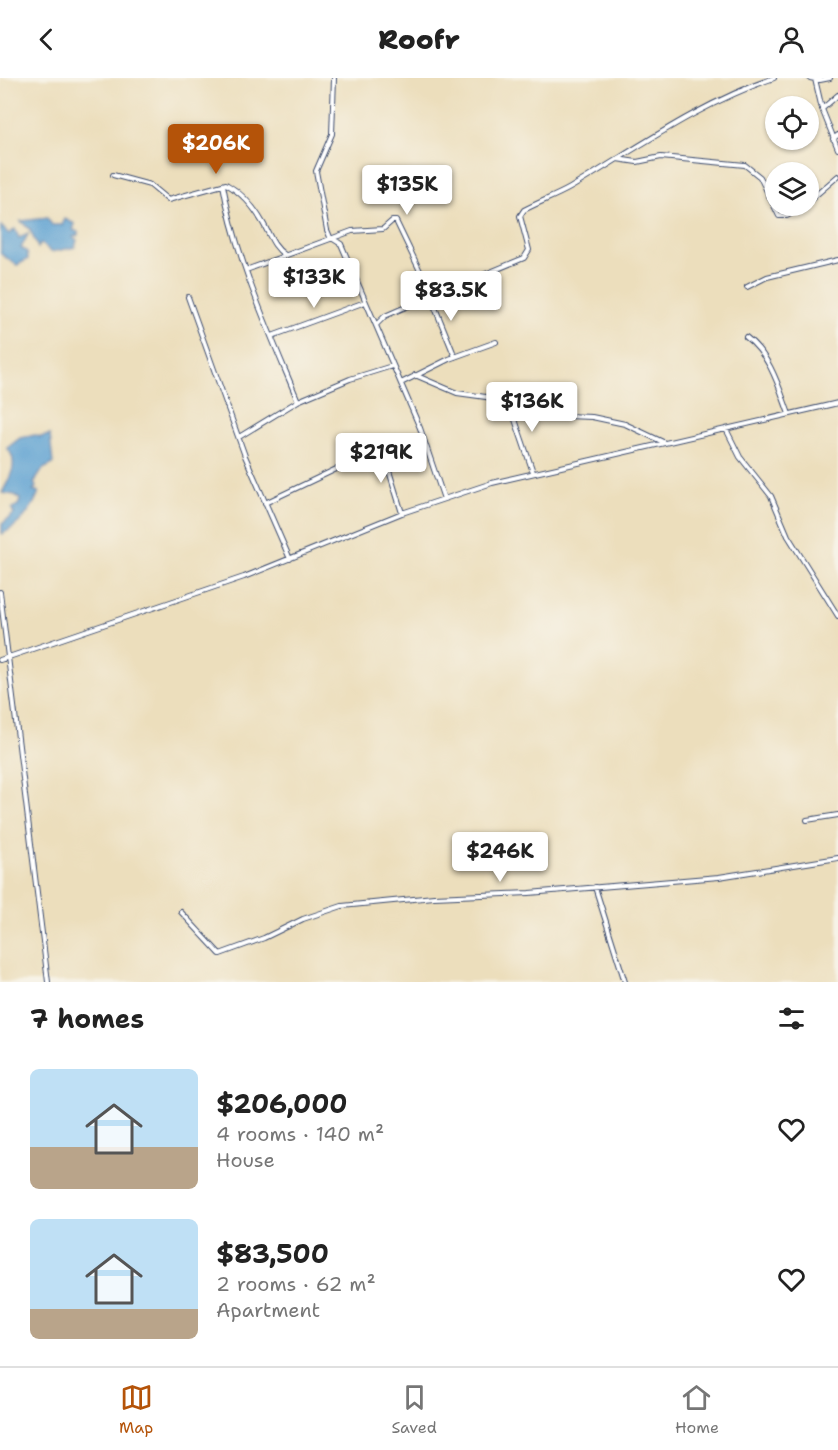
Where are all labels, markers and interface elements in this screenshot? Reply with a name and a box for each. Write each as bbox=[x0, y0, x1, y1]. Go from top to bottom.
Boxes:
text: Roofr bbox=[378, 21, 460, 58]
icon: back bbox=[30, 23, 63, 56]
icon: person bbox=[775, 23, 808, 56]
map controls bbox=[765, 96, 819, 216]
button: locate bbox=[765, 96, 819, 150]
pin: $206K bbox=[174, 124, 258, 175]
text: $206K bbox=[182, 130, 250, 156]
button: layers bbox=[765, 162, 819, 216]
pin: $135K bbox=[365, 165, 449, 216]
text: $135K bbox=[376, 171, 438, 197]
pin: $133K bbox=[272, 258, 356, 309]
text: $133K bbox=[283, 264, 345, 290]
pin: $83.5K bbox=[402, 271, 500, 322]
text: $83.5K bbox=[415, 277, 487, 303]
pin: $136K bbox=[490, 382, 574, 433]
text: $136K bbox=[500, 388, 564, 414]
pin: $219K bbox=[339, 433, 423, 484]
text: $219K bbox=[350, 439, 412, 465]
pin: $246K bbox=[458, 832, 542, 883]
text: $246K bbox=[466, 838, 534, 864]
text: 7 homes bbox=[30, 1001, 144, 1036]
icon: filters bbox=[775, 1002, 808, 1035]
text: $206,000 bbox=[216, 1086, 348, 1121]
icon: home bbox=[78, 1093, 150, 1165]
icon: heart bbox=[775, 1113, 808, 1146]
text: 4 rooms · 140 m² bbox=[216, 1121, 384, 1147]
text: House bbox=[216, 1147, 275, 1173]
text: $83,500 bbox=[216, 1236, 329, 1271]
icon: home bbox=[78, 1243, 150, 1315]
icon: heart bbox=[775, 1263, 808, 1296]
text: 2 rooms · 62 m² bbox=[216, 1271, 376, 1297]
text: Apartment bbox=[216, 1297, 320, 1323]
tab: Map bbox=[119, 1381, 153, 1438]
tab: Saved bbox=[391, 1381, 437, 1438]
tab: Home bbox=[675, 1381, 719, 1438]

